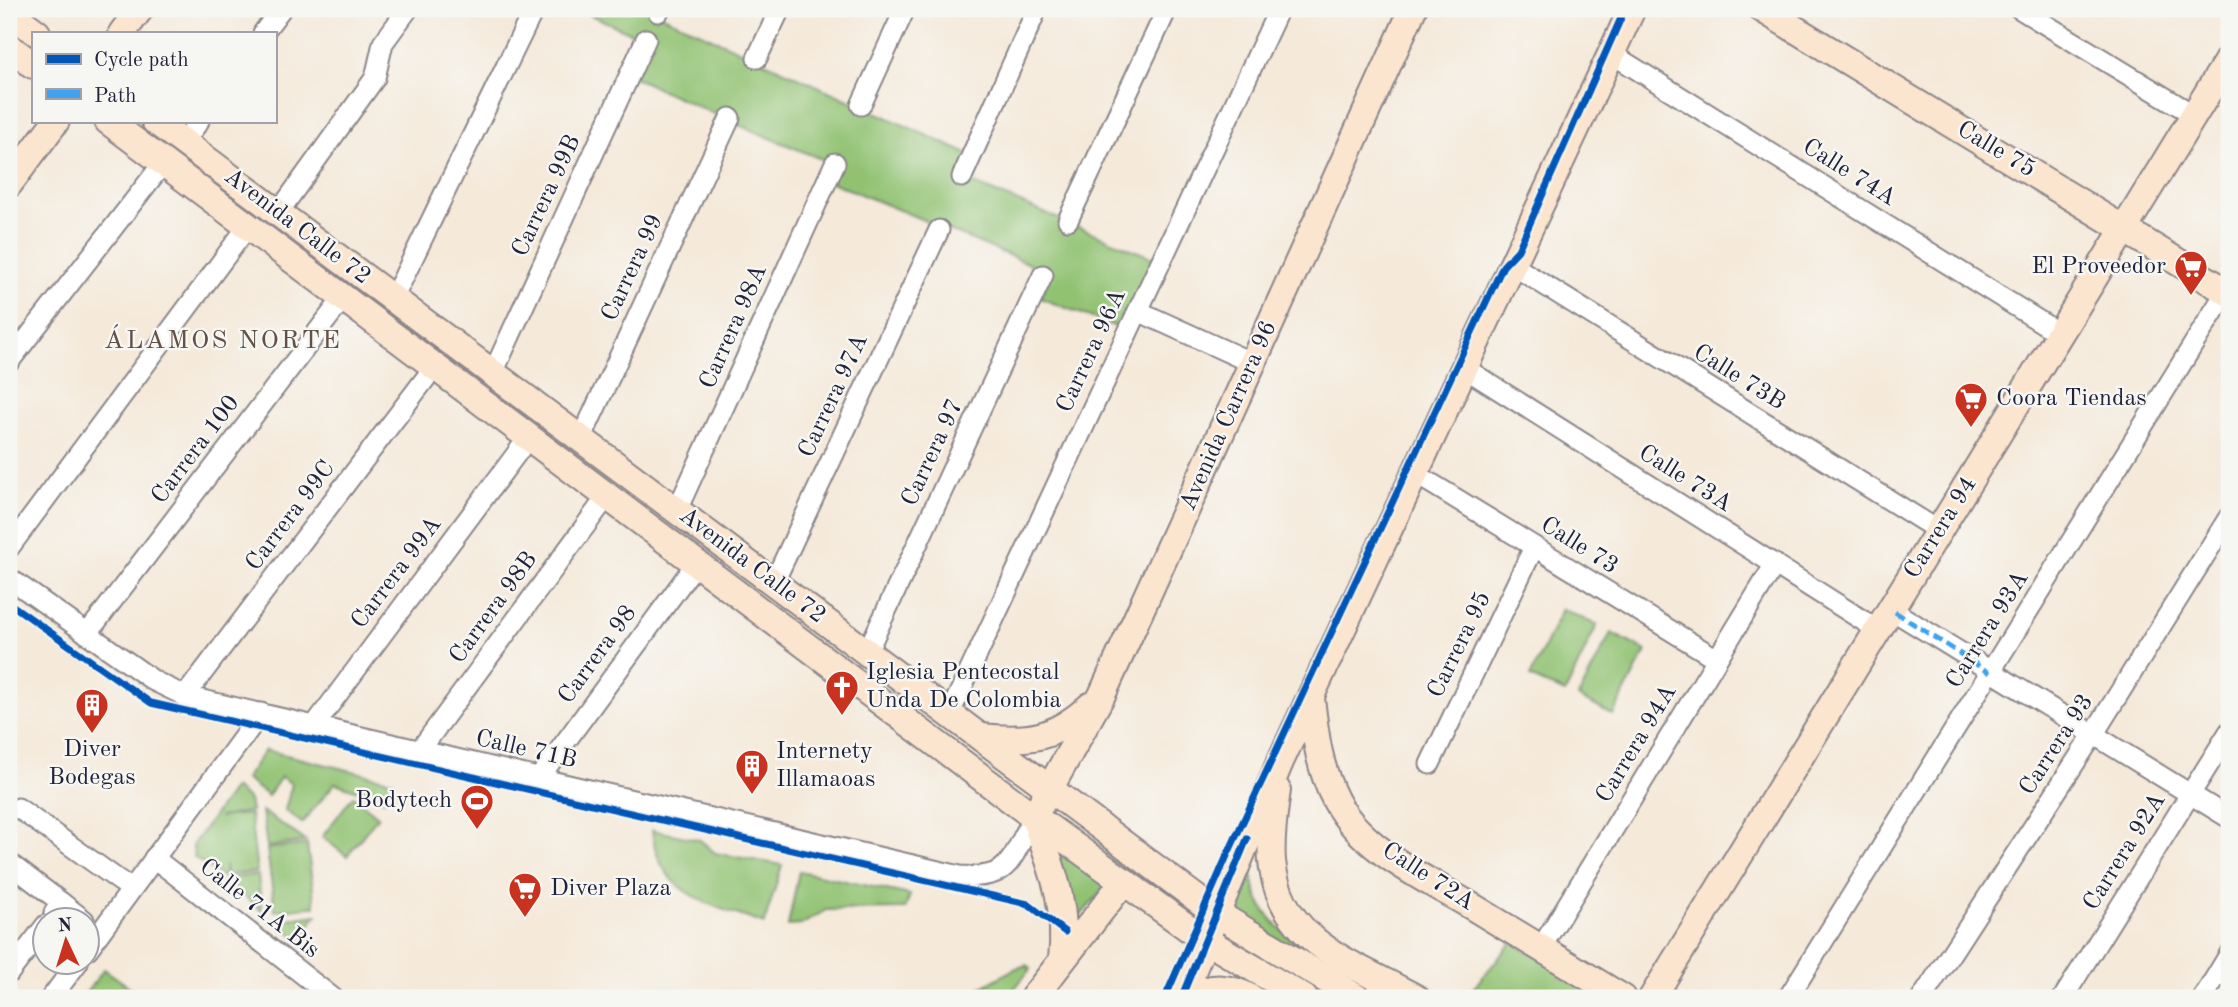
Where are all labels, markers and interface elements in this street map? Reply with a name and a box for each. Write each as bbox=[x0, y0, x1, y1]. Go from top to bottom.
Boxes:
legend bbox=[32, 32, 276, 122]
text: Cycle path bbox=[94, 50, 189, 71]
text: Path bbox=[94, 86, 137, 107]
street label: Calle 75 bbox=[1953, 117, 2039, 183]
street label: Carrera 99B bbox=[508, 131, 586, 261]
street label: Calle 74A bbox=[1798, 135, 1900, 211]
street label: Avenida Calle 72 bbox=[219, 164, 375, 290]
street label: Carrera 99 bbox=[598, 211, 668, 325]
supermarket icon: El Proveedor bbox=[2172, 248, 2210, 297]
place label: El Proveedor bbox=[2031, 255, 2166, 279]
street label: Carrera 98A bbox=[696, 261, 772, 393]
street label: Carrera 96A bbox=[1053, 286, 1131, 416]
street label: Avenida Carrera 96 bbox=[1176, 318, 1282, 514]
district label: ÁLAMOS NORTE bbox=[104, 324, 342, 354]
street label: Carrera 97A bbox=[795, 331, 873, 461]
street label: Calle 73B bbox=[1689, 341, 1789, 415]
supermarket icon: Coora Tiendas bbox=[1952, 380, 1990, 429]
place label: Coora Tiendas bbox=[1996, 387, 2147, 411]
street label: Carrera 100 bbox=[148, 391, 244, 509]
street label: Carrera 97 bbox=[898, 396, 968, 510]
street label: Calle 73A bbox=[1634, 441, 1736, 517]
street label: Carrera 99C bbox=[242, 456, 340, 576]
street label: Carrera 94 bbox=[1900, 473, 1982, 583]
street label: Avenida Calle 72 bbox=[674, 503, 830, 629]
street label: Carrera 99A bbox=[347, 513, 447, 633]
street label: Calle 73 bbox=[1536, 513, 1622, 579]
street label: Carrera 98B bbox=[446, 548, 542, 668]
street label: Carrera 93A bbox=[1943, 567, 2033, 693]
street label: Carrera 95 bbox=[1424, 588, 1496, 702]
street label: Carrera 98 bbox=[555, 601, 641, 709]
place label: Iglesia Pentecostal Unda De Colombia bbox=[866, 661, 1061, 713]
church icon: Iglesia Pentecostal Unda De Colombia bbox=[823, 668, 861, 717]
street label: Carrera 94A bbox=[1592, 681, 1682, 807]
building icon: Diver Bodegas bbox=[73, 686, 111, 735]
street label: Carrera 93 bbox=[2016, 690, 2098, 800]
street label: Calle 71B bbox=[473, 727, 579, 773]
place label: Diver Bodegas bbox=[48, 738, 136, 790]
place label: Internety Illamaoas bbox=[776, 740, 875, 792]
building icon: Internety Illamaoas bbox=[733, 747, 771, 796]
sports icon: Bodytech bbox=[458, 782, 496, 831]
place label: Bodytech bbox=[355, 789, 452, 813]
street label: Carrera 92A bbox=[2080, 789, 2170, 915]
street label: Calle 72A bbox=[1377, 838, 1479, 916]
street label: Calle 71A Bis bbox=[194, 855, 324, 963]
supermarket icon: Diver Plaza bbox=[506, 870, 544, 919]
place label: Diver Plaza bbox=[550, 877, 672, 901]
north arrow bbox=[32, 906, 102, 976]
text: N bbox=[57, 917, 73, 937]

